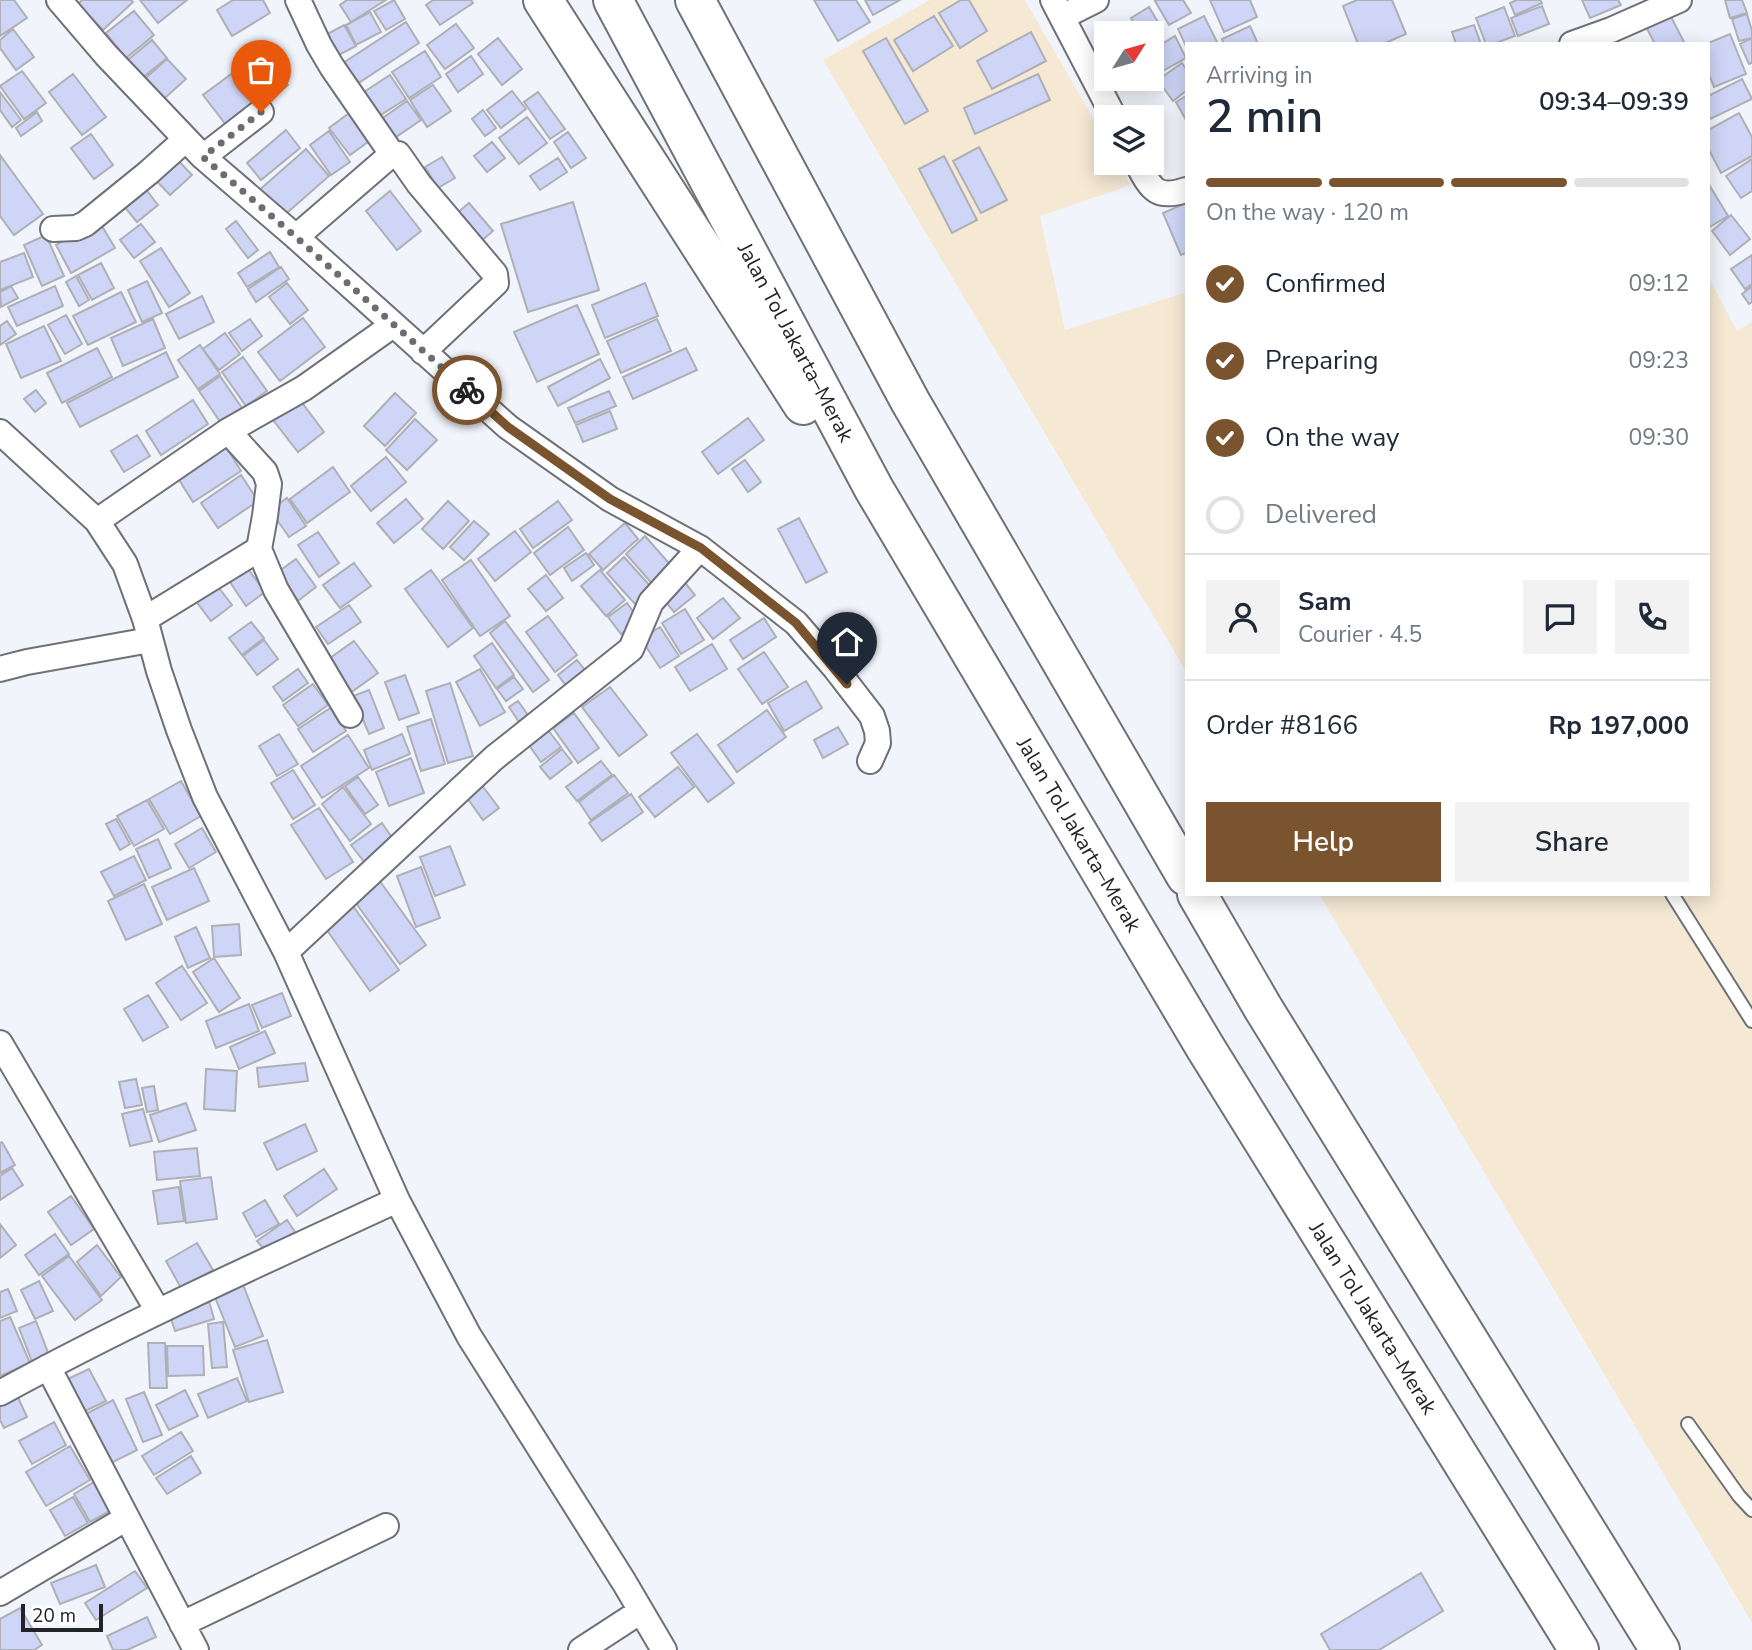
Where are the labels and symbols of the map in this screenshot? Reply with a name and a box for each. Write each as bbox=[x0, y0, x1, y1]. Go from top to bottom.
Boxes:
north arrow bbox=[1094, 21, 1164, 91]
pin bbox=[231, 40, 291, 112]
street label: Jalan Tol Jakarta–Merak bbox=[731, 237, 861, 447]
courier bbox=[432, 355, 502, 425]
pin bbox=[817, 612, 877, 684]
street label: Jalan Tol Jakarta–Merak bbox=[1010, 731, 1148, 937]
street label: Jalan Tol Jakarta–Merak bbox=[1302, 1216, 1444, 1420]
scale bar bbox=[21, 1601, 103, 1633]

